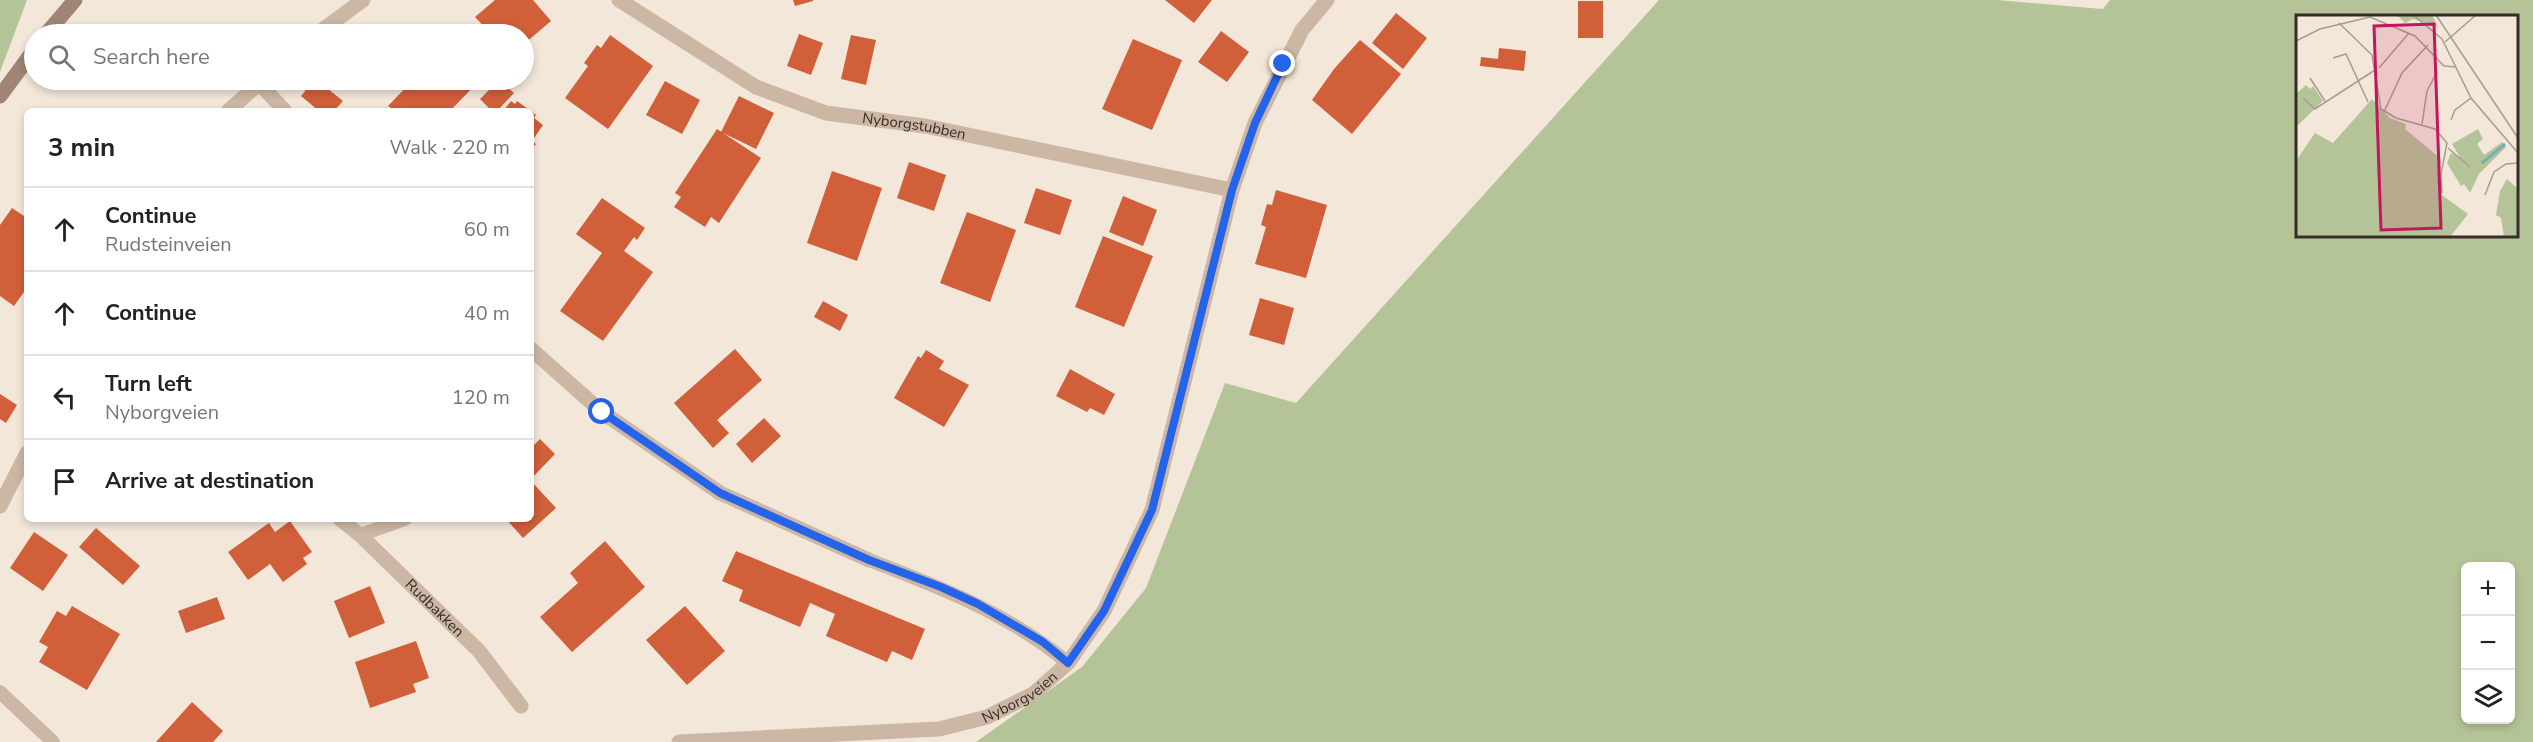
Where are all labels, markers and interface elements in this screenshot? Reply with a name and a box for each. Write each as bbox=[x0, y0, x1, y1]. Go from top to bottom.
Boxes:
inset map bbox=[2296, 15, 2518, 237]
search box bbox=[24, 24, 534, 90]
icon: search bbox=[45, 41, 78, 74]
text: Search here bbox=[93, 42, 210, 72]
route end bbox=[1269, 50, 1295, 76]
street label: Nyborgstubben bbox=[861, 108, 968, 144]
text: 3 min bbox=[48, 130, 115, 165]
text: Walk · 220 m bbox=[390, 134, 510, 161]
text: Continue bbox=[105, 201, 196, 231]
icon: ahead bbox=[48, 213, 81, 246]
text: 60 m bbox=[464, 216, 510, 243]
text: Rudsteinveien bbox=[105, 231, 232, 258]
icon: ahead bbox=[48, 297, 81, 330]
text: Continue bbox=[105, 298, 196, 328]
text: 40 m bbox=[464, 300, 510, 327]
text: Turn left bbox=[105, 369, 192, 399]
icon: left bbox=[48, 381, 81, 414]
text: 120 m bbox=[452, 384, 510, 411]
route start bbox=[588, 398, 614, 424]
text: Nyborgveien bbox=[105, 399, 219, 426]
icon: arrive bbox=[48, 465, 81, 498]
text: Arrive at destination bbox=[105, 466, 314, 496]
map controls bbox=[2461, 562, 2515, 724]
button: + bbox=[2461, 562, 2515, 616]
street label: Rudbakken bbox=[401, 574, 469, 641]
button: − bbox=[2461, 616, 2515, 670]
street label: Nyborgveien bbox=[978, 667, 1062, 728]
button: layers bbox=[2461, 670, 2515, 724]

